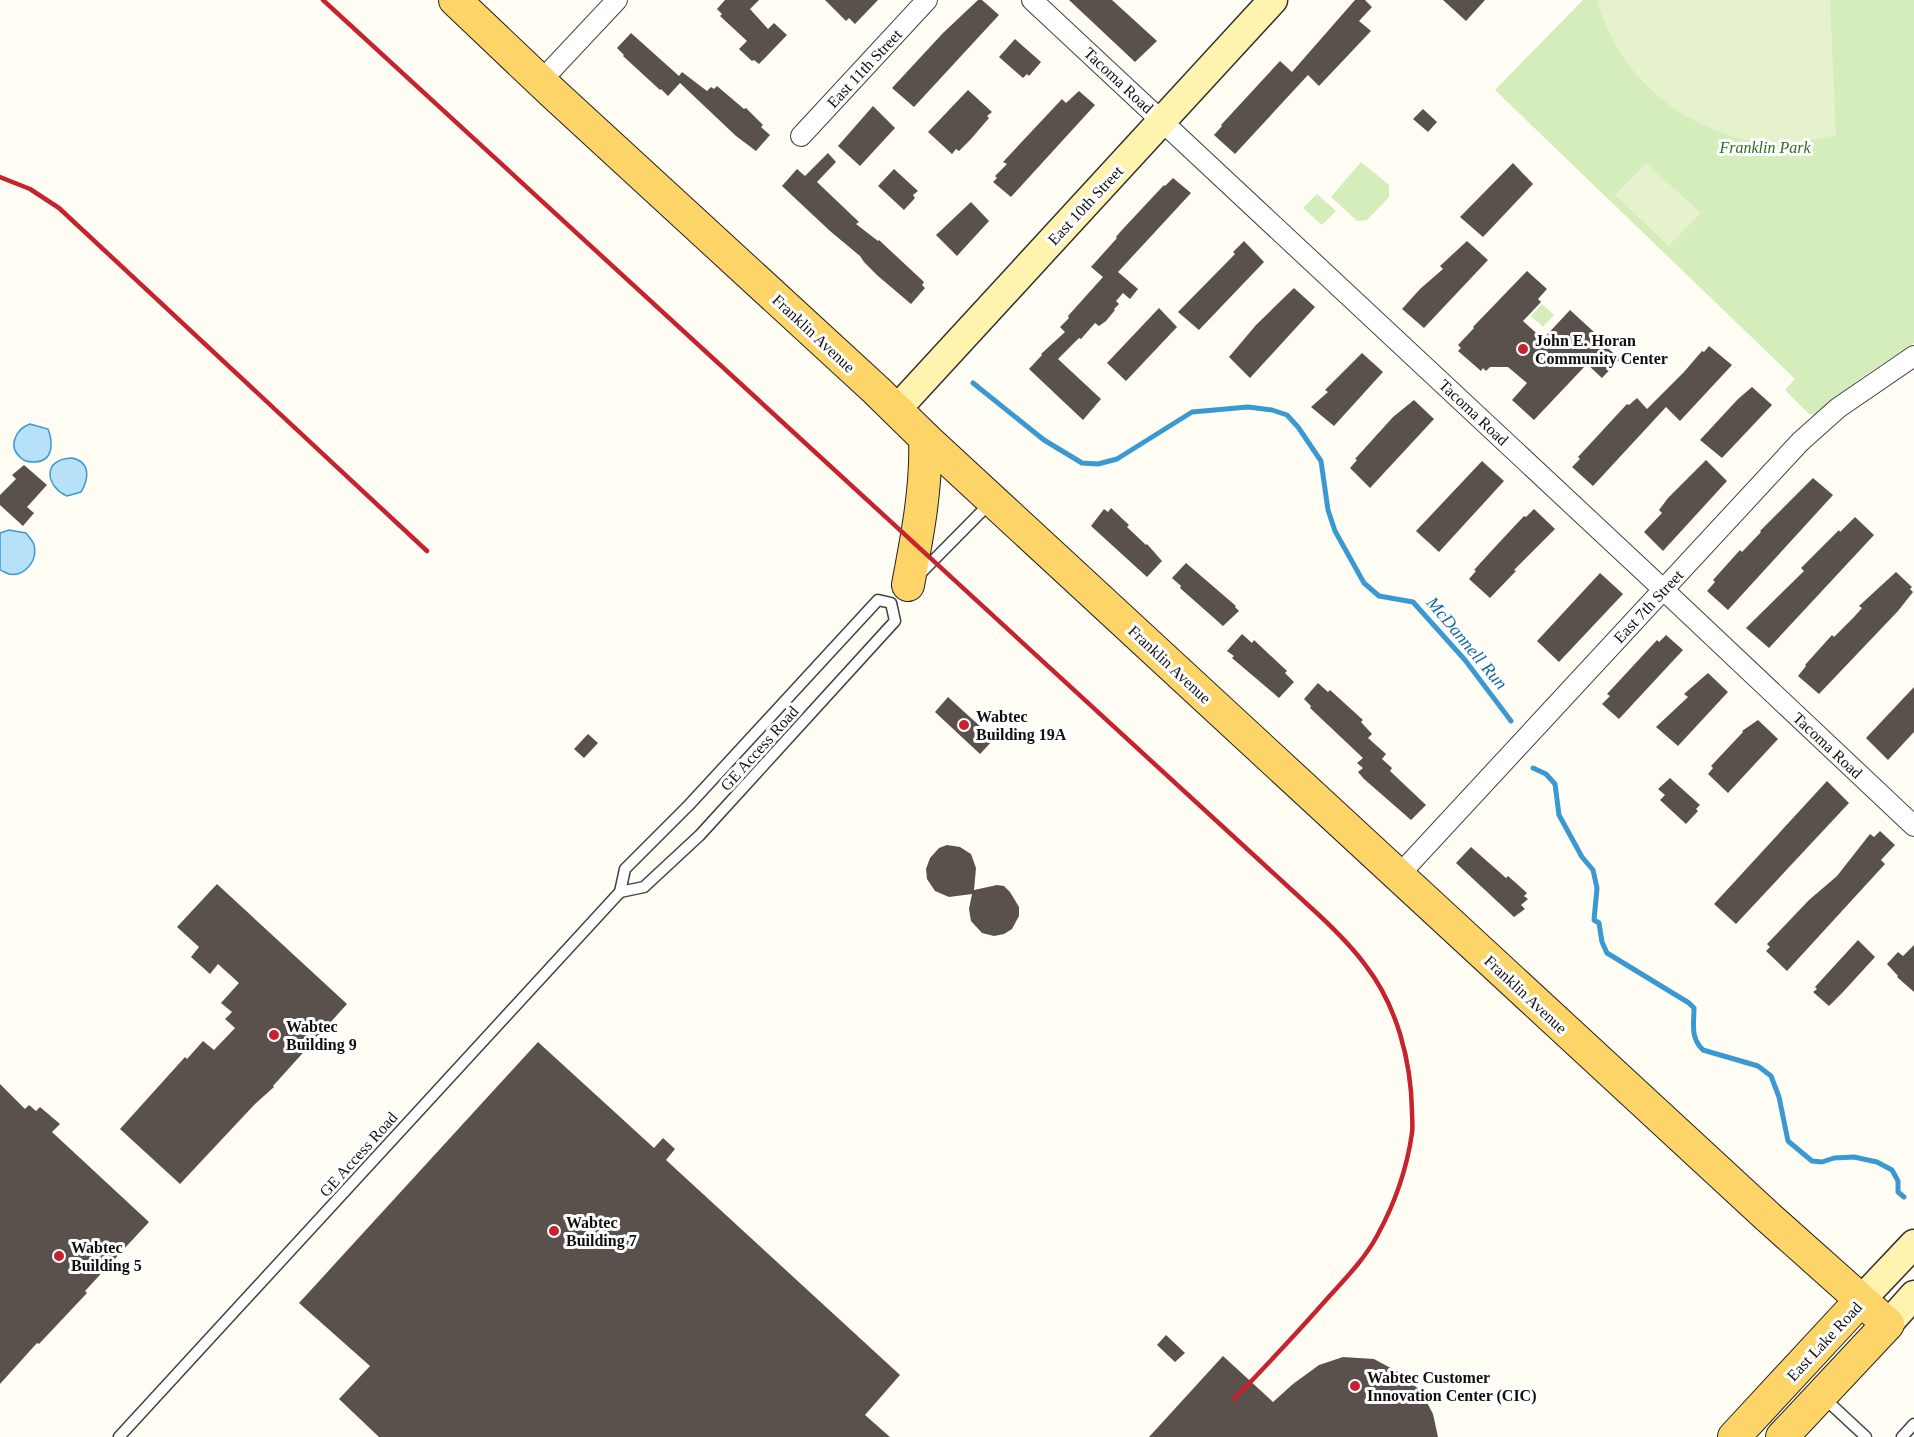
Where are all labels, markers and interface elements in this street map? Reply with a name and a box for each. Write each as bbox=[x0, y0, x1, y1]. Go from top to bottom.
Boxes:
street label: East 11th Street bbox=[824, 25, 905, 111]
street label: Tacoma Road bbox=[1081, 44, 1157, 117]
park label: Franklin Park bbox=[1718, 139, 1811, 156]
street label: East 10th Street bbox=[1045, 162, 1127, 248]
street label: Franklin Avenue bbox=[769, 291, 858, 376]
place label: John E. Horan Community Center bbox=[1535, 332, 1668, 368]
marker: John E. Horan Community Center bbox=[1516, 342, 1530, 356]
street label: Tacoma Road bbox=[1436, 376, 1512, 449]
street label: East 7th Street bbox=[1610, 566, 1687, 646]
water label: McDannell Run bbox=[1422, 592, 1511, 693]
street label: Franklin Avenue bbox=[1125, 622, 1214, 707]
street label: GE Access Road bbox=[717, 703, 802, 794]
place label: Wabtec Building 19A bbox=[976, 708, 1067, 744]
street label: Tacoma Road bbox=[1790, 709, 1866, 782]
marker: Wabtec Building 19A bbox=[957, 718, 971, 732]
street label: Franklin Avenue bbox=[1481, 952, 1570, 1037]
place label: Wabtec Building 9 bbox=[286, 1018, 357, 1054]
marker: Wabtec Building 9 bbox=[267, 1028, 281, 1042]
street label: GE Access Road bbox=[316, 1109, 401, 1200]
place label: Wabtec Building 7 bbox=[566, 1214, 637, 1250]
marker: Wabtec Building 7 bbox=[547, 1224, 561, 1238]
place label: Wabtec Building 5 bbox=[71, 1239, 142, 1275]
marker: Wabtec Building 5 bbox=[52, 1249, 66, 1263]
street label: East Lake Road bbox=[1784, 1299, 1865, 1384]
place label: Wabtec Customer Innovation Center (CIC) bbox=[1367, 1369, 1536, 1405]
marker: Wabtec Customer Innovation Center (CIC) bbox=[1348, 1379, 1362, 1393]

